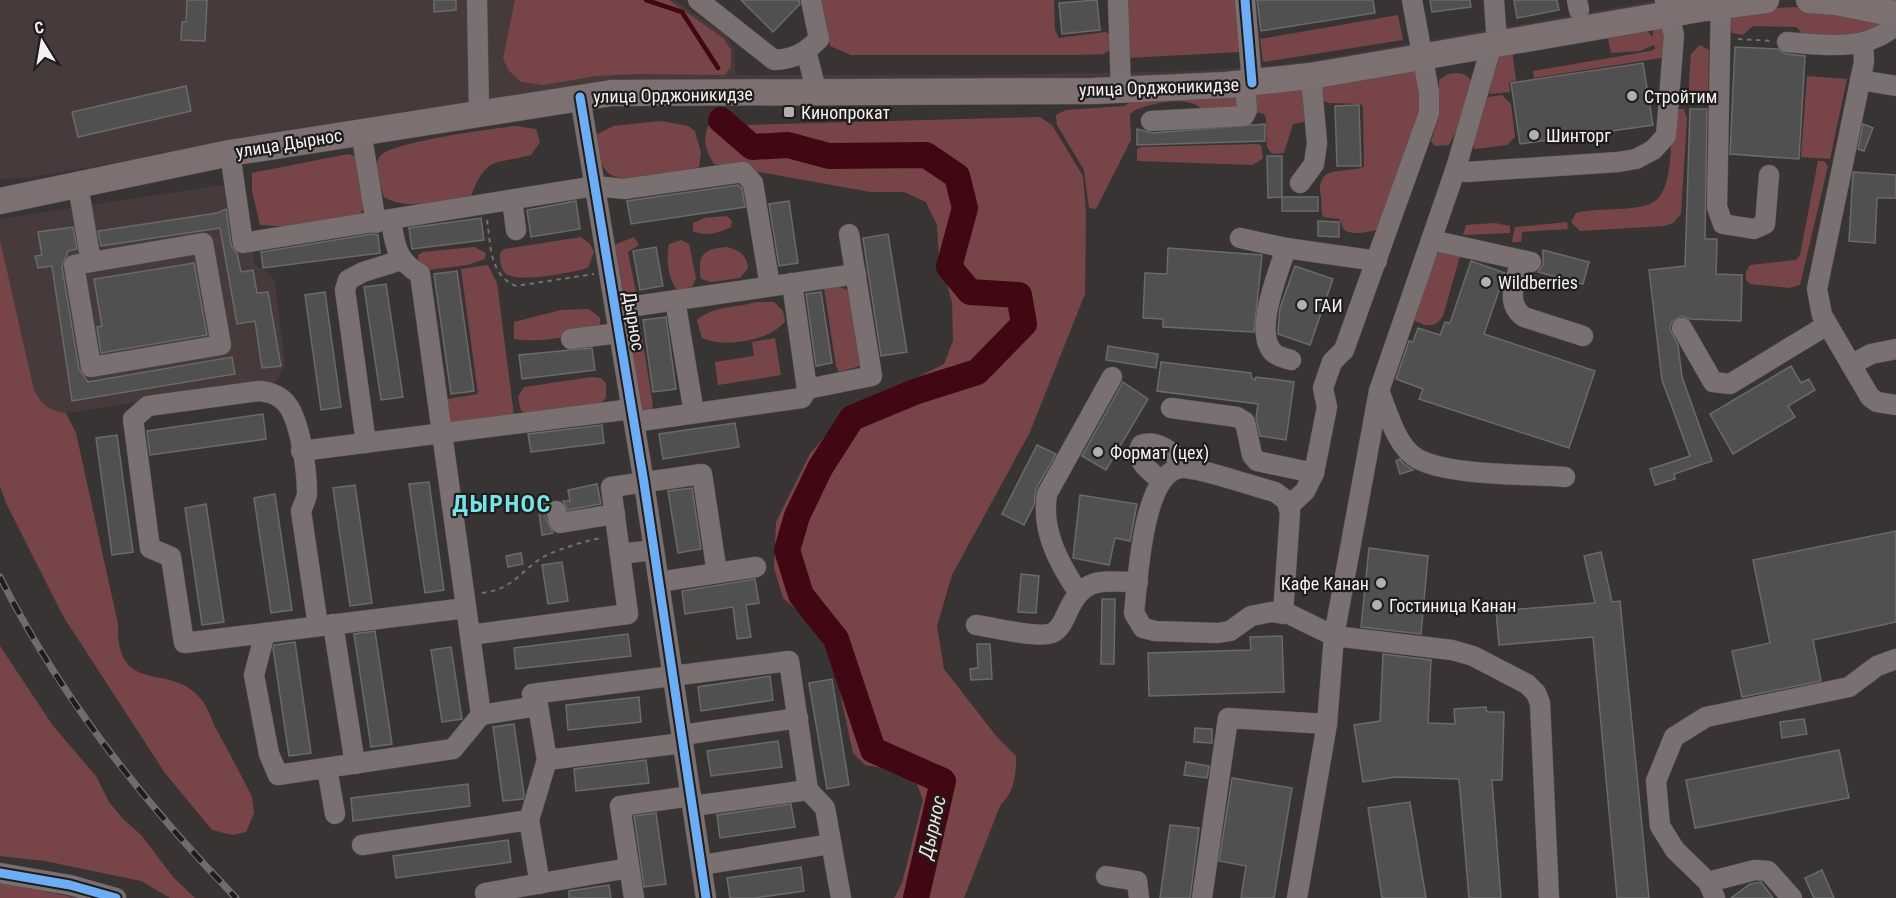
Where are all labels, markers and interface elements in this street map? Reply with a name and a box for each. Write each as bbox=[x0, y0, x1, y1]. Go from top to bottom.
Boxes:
north arrow bbox=[12, 12, 72, 72]
text: С bbox=[33, 18, 46, 38]
street label: улица Орджоникидзе bbox=[1079, 74, 1239, 100]
street label: улица Орджоникидзе bbox=[593, 83, 753, 107]
place label: Стройтим bbox=[1644, 86, 1717, 107]
marker: Стройтим bbox=[1625, 89, 1639, 103]
place label: Кинопрокат bbox=[801, 102, 890, 123]
marker: Кинопрокат bbox=[782, 105, 796, 119]
street label: улица Дырнос bbox=[234, 124, 344, 162]
place label: Шинторг bbox=[1546, 125, 1611, 146]
marker: Шинторг bbox=[1527, 128, 1541, 142]
place label: Wildberries bbox=[1498, 272, 1578, 293]
marker: Wildberries bbox=[1479, 275, 1493, 289]
street label: Дырнос bbox=[619, 290, 649, 352]
place label: ГАИ bbox=[1314, 295, 1343, 316]
marker: ГАИ bbox=[1295, 298, 1309, 312]
place label: Формат (цех) bbox=[1110, 442, 1209, 464]
marker: Формат (цех) bbox=[1091, 445, 1105, 459]
district label: ДЫРНОС bbox=[452, 490, 552, 518]
place label: Кафе Канан bbox=[1281, 573, 1369, 594]
marker: Кафе Канан bbox=[1374, 576, 1388, 590]
place label: Гостиница Канан bbox=[1389, 595, 1516, 616]
marker: Гостиница Канан bbox=[1370, 598, 1384, 612]
water label: Дырнос bbox=[913, 793, 951, 863]

